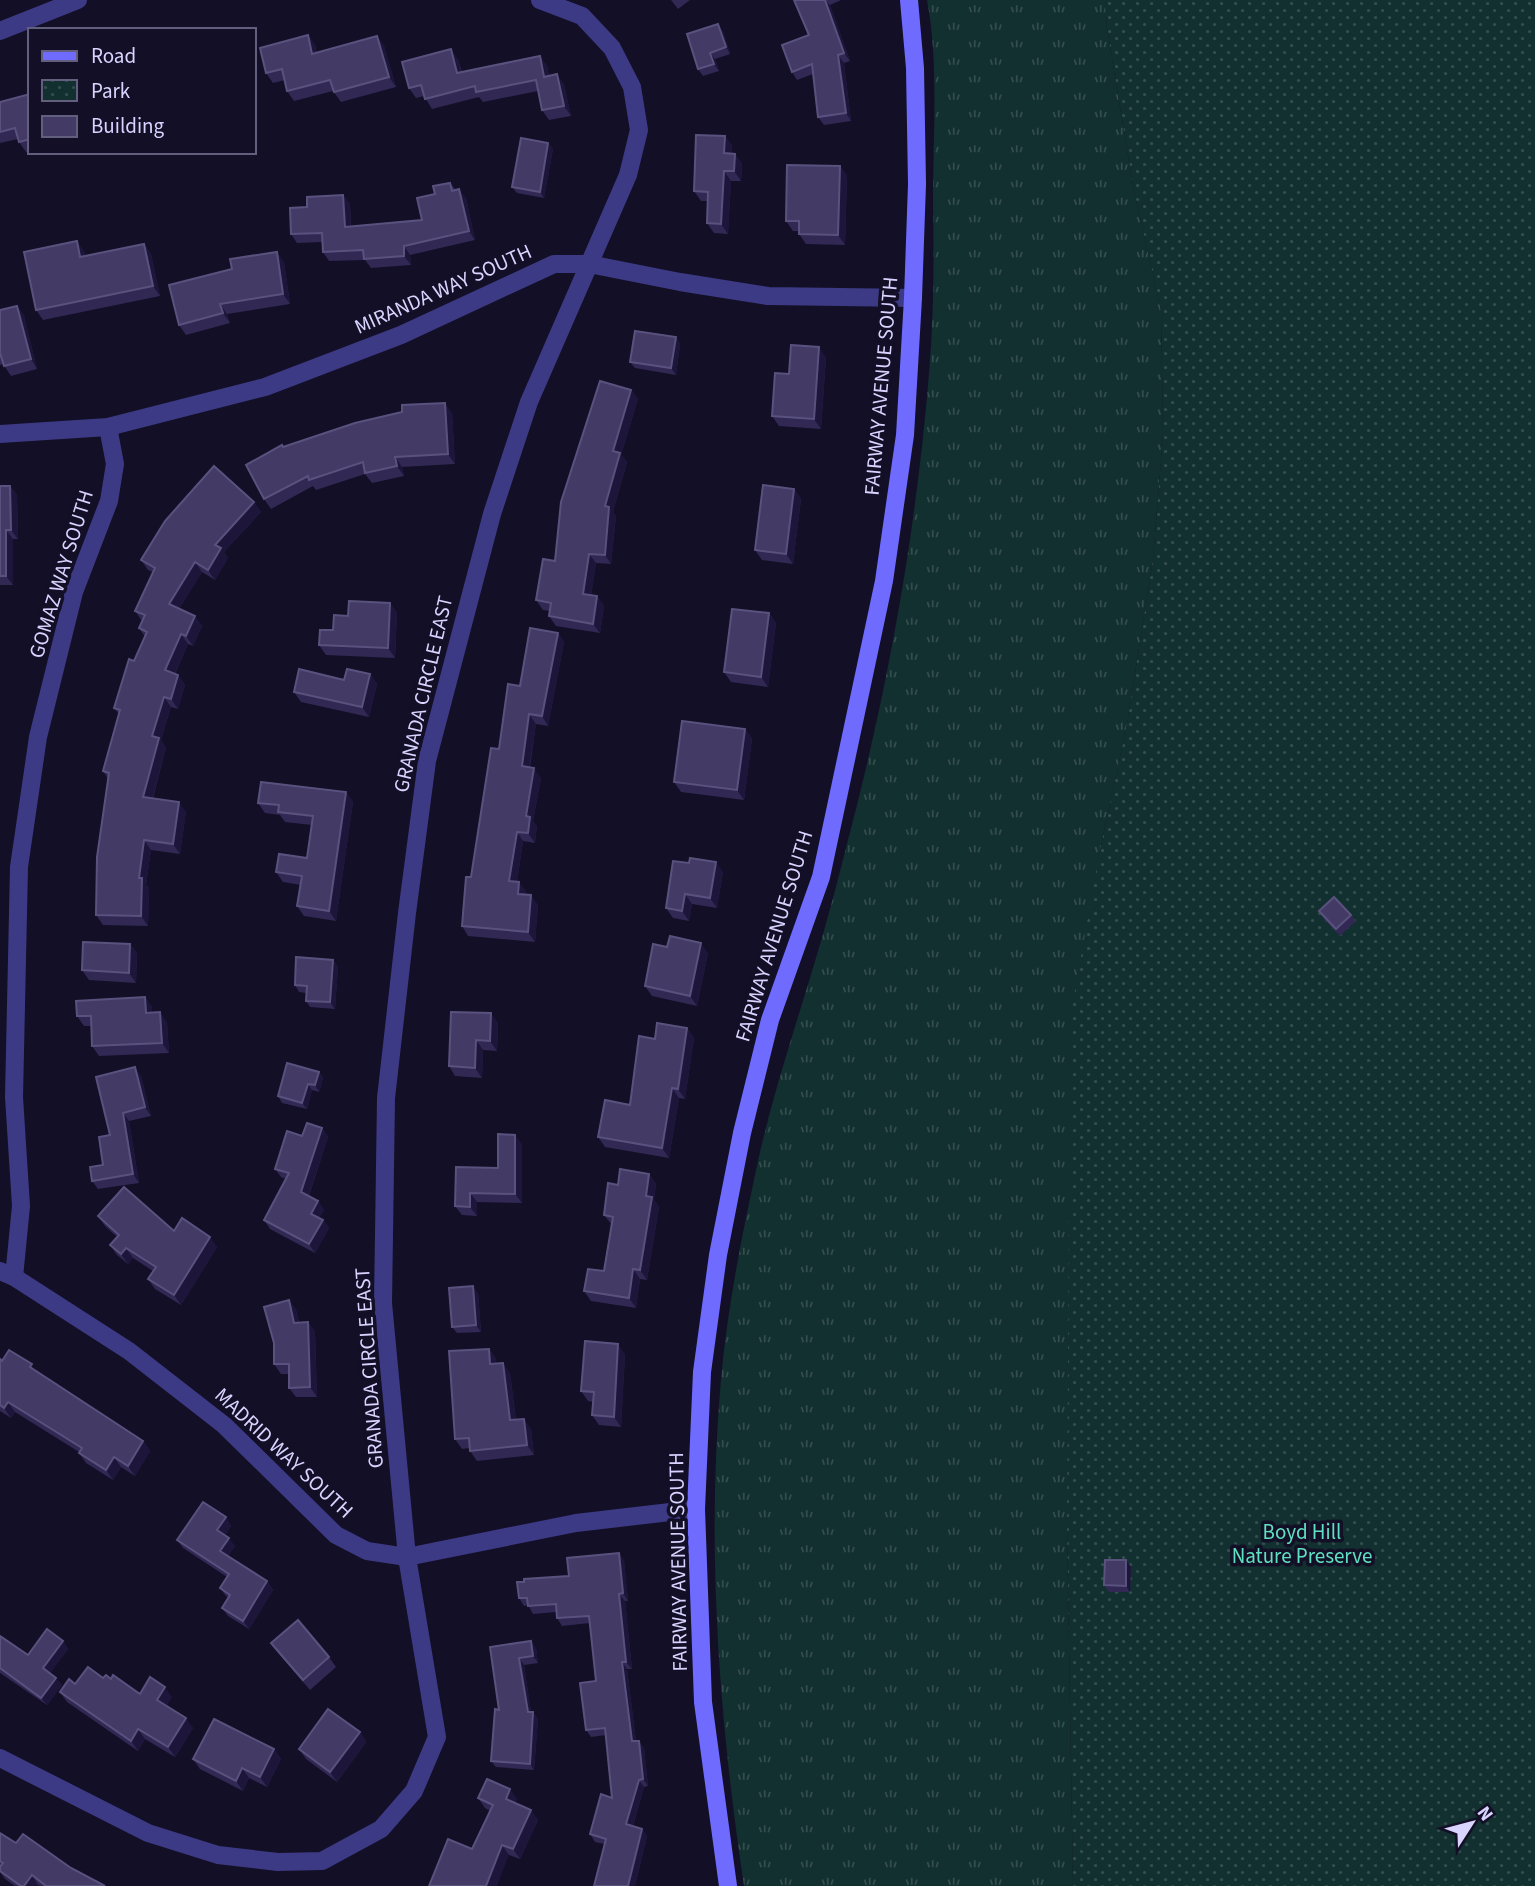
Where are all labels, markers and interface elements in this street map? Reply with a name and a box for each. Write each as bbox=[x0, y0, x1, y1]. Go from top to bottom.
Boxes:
legend bbox=[28, 28, 256, 154]
text: Road bbox=[91, 41, 136, 71]
text: Park bbox=[91, 76, 131, 106]
text: Building bbox=[91, 111, 165, 141]
street label: MIRANDA WAY SOUTH bbox=[349, 236, 537, 342]
street label: FAIRWAY AVENUE SOUTH bbox=[856, 275, 906, 497]
street label: GOMAZ WAY SOUTH bbox=[21, 486, 101, 662]
street label: GRANADA CIRCLE EAST bbox=[386, 593, 460, 795]
street label: FAIRWAY AVENUE SOUTH bbox=[728, 827, 820, 1045]
street label: GRANADA CIRCLE EAST bbox=[347, 1267, 391, 1469]
street label: MADRID WAY SOUTH bbox=[208, 1381, 360, 1525]
street label: FAIRWAY AVENUE SOUTH bbox=[661, 1452, 695, 1672]
park label: Boyd Hill Nature Preserve bbox=[1232, 1517, 1372, 1571]
north arrow bbox=[1437, 1788, 1507, 1858]
text: N bbox=[1470, 1801, 1499, 1827]

